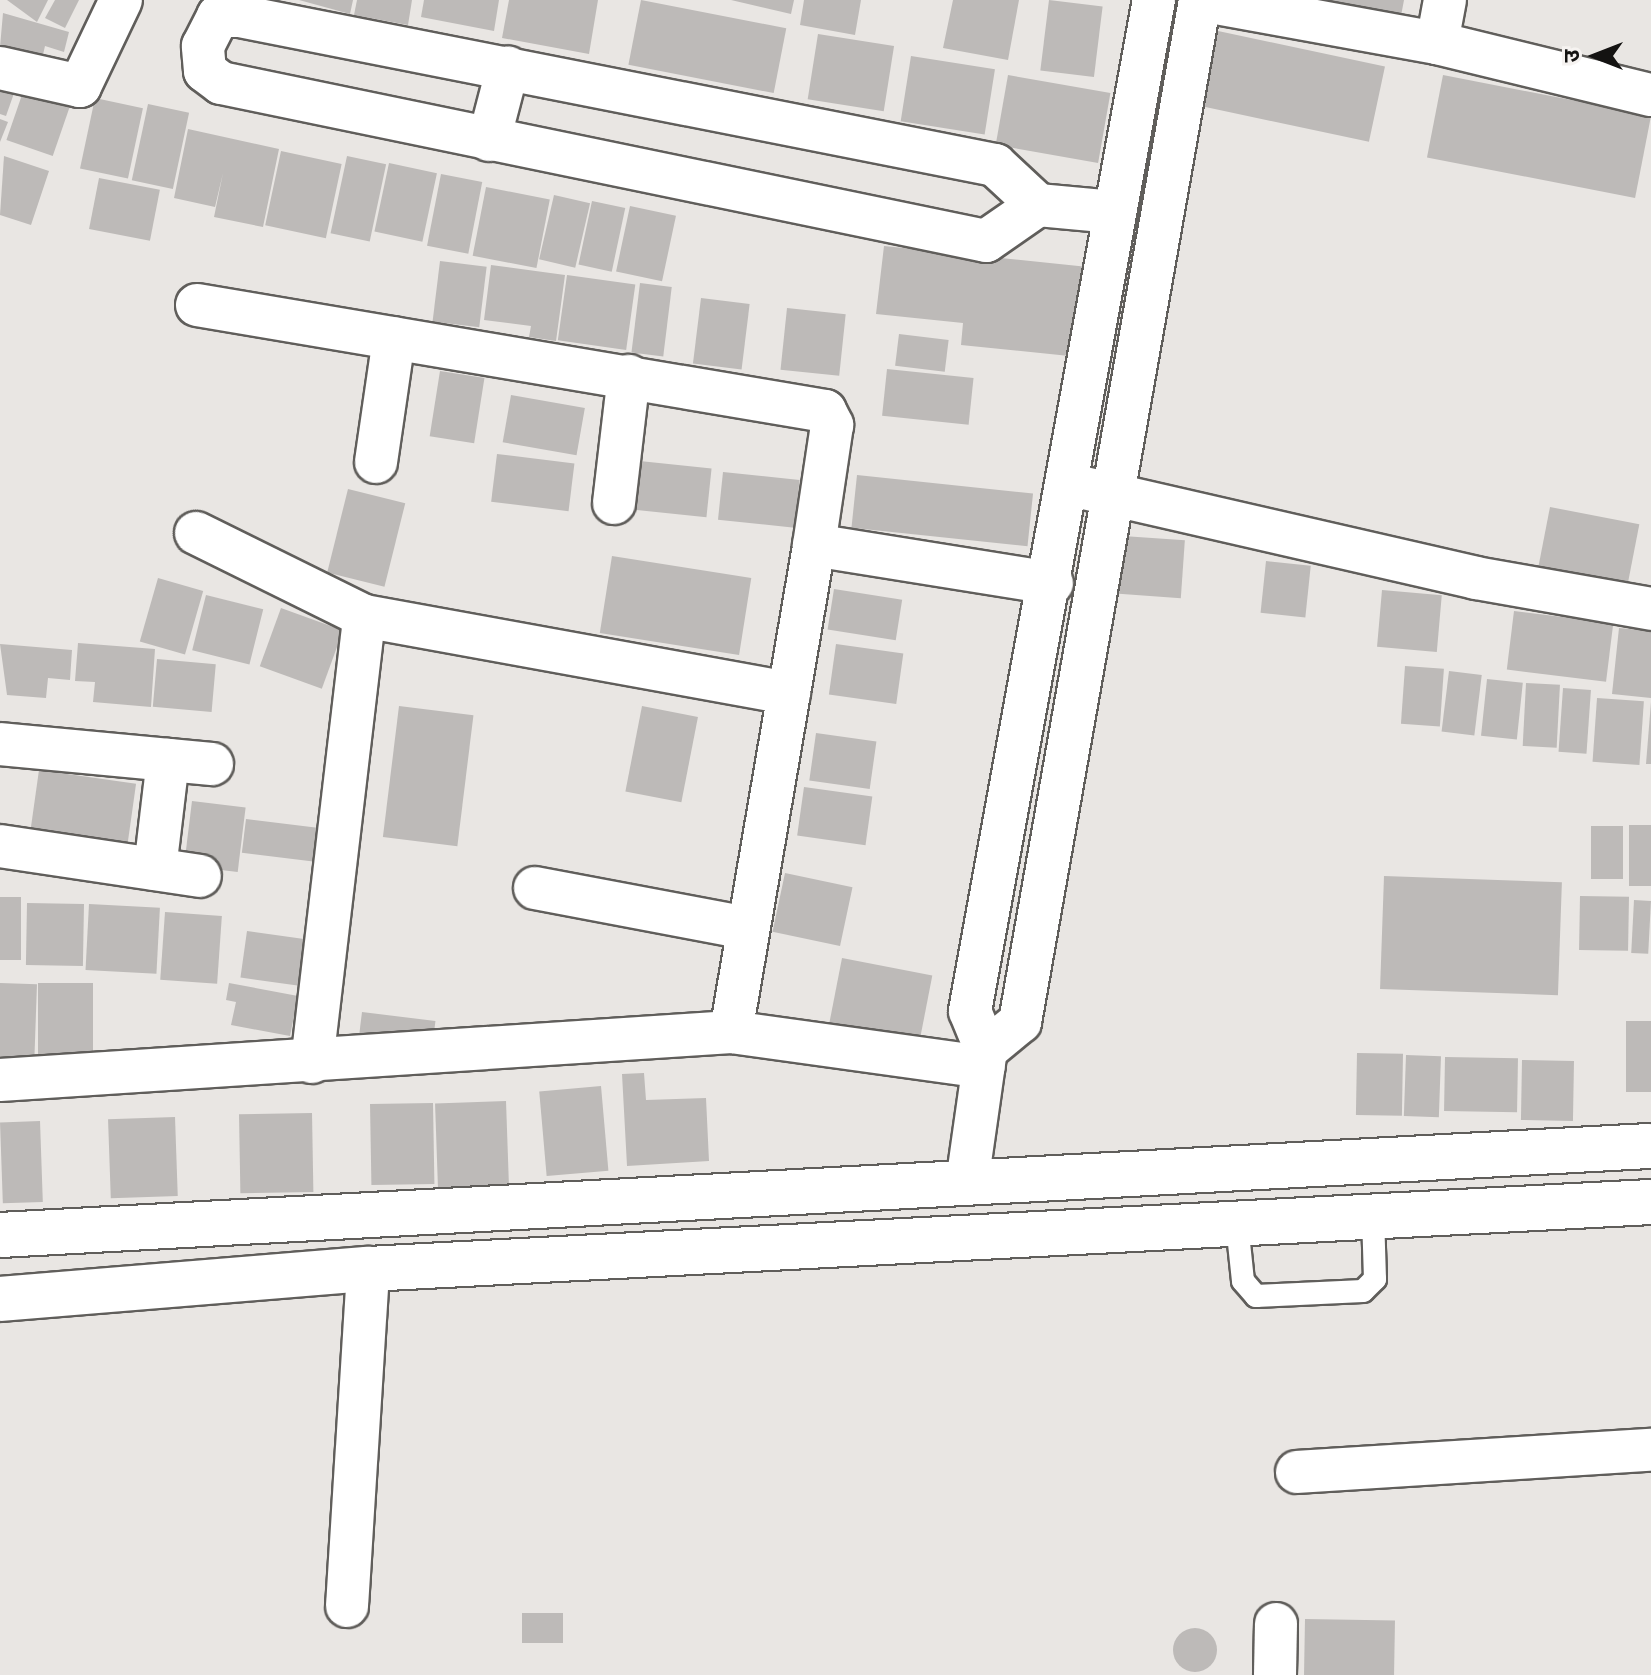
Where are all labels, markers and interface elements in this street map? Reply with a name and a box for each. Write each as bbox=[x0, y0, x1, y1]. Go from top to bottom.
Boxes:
north arrow bbox=[1555, 16, 1635, 96]
text: उ bbox=[1557, 50, 1584, 62]

